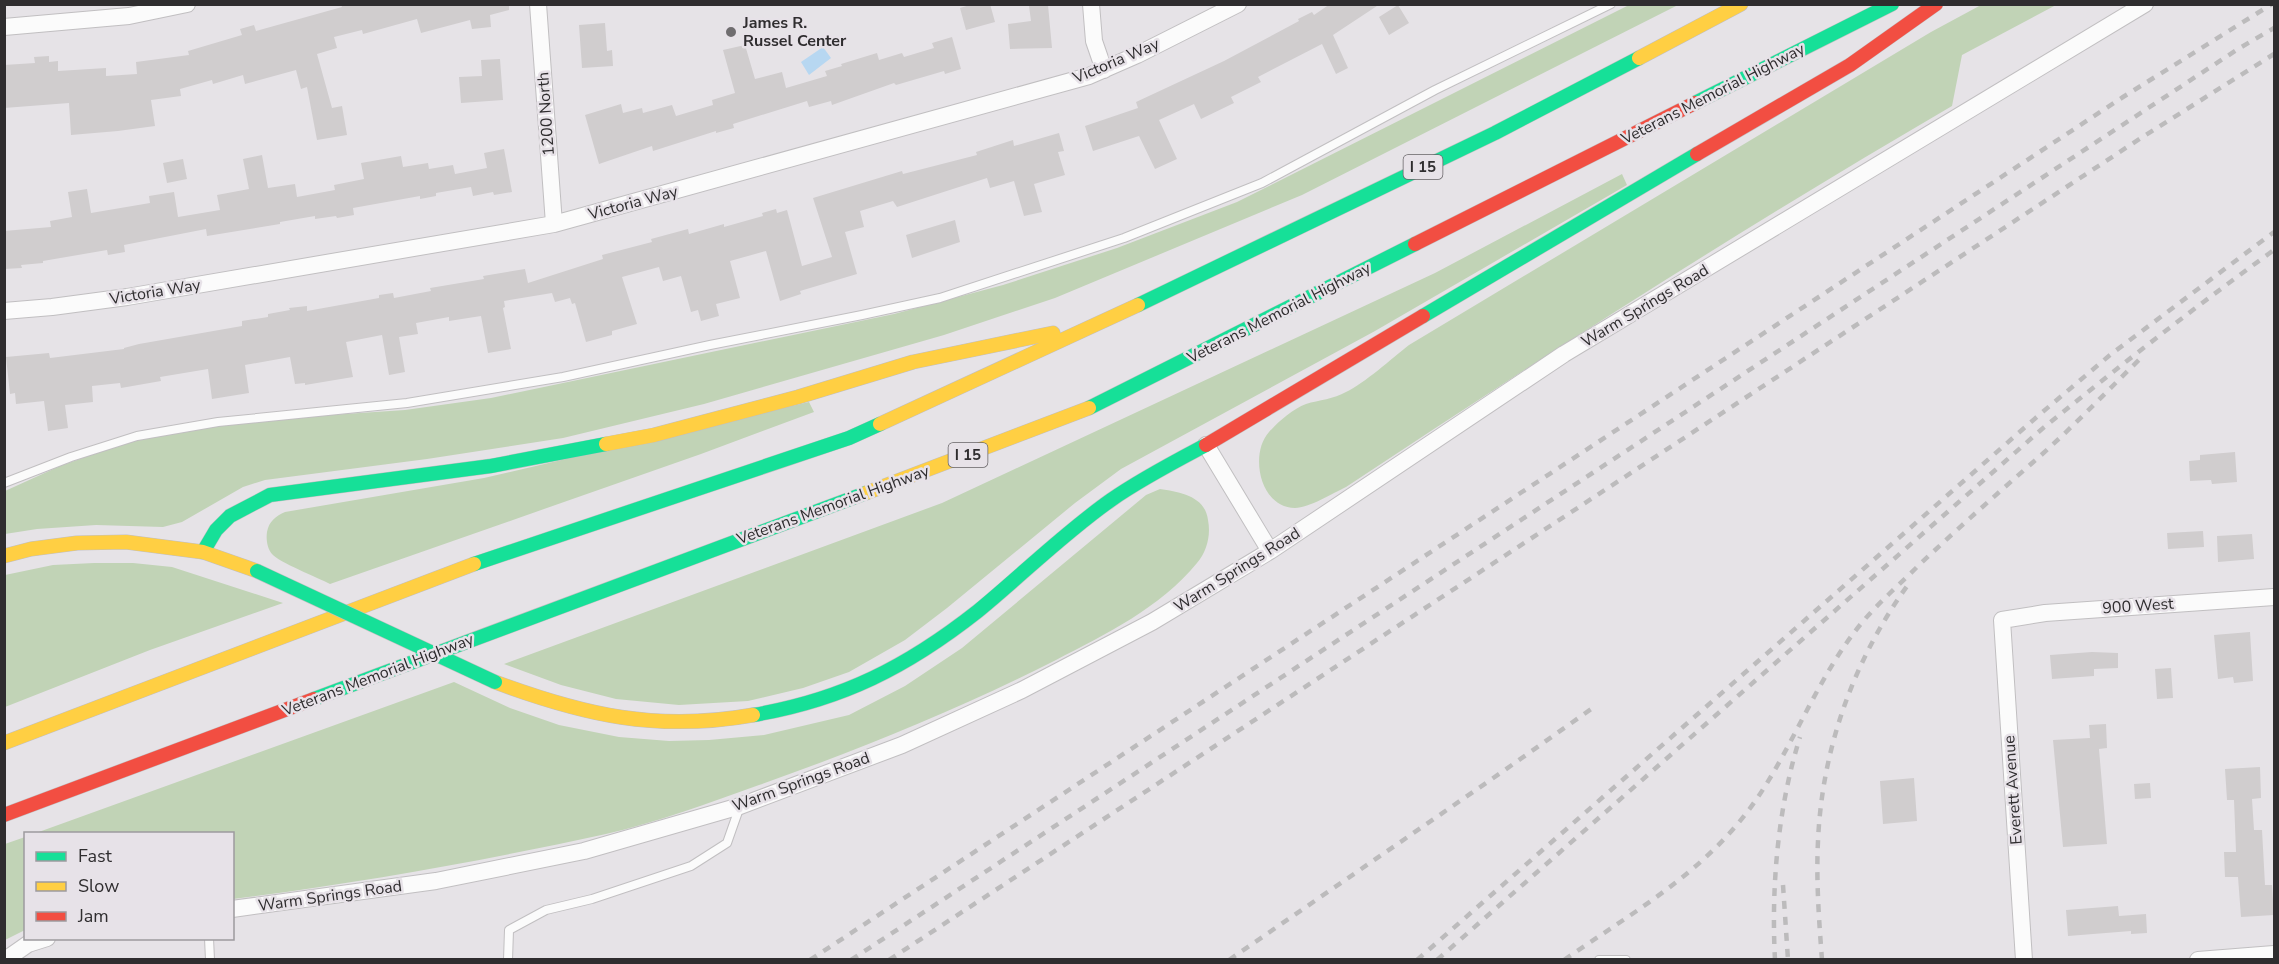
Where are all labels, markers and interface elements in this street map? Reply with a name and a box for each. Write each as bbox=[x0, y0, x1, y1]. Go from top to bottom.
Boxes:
place label: James R. Russel Center bbox=[742, 12, 847, 52]
marker: James R. Russel Center bbox=[724, 25, 738, 39]
street label: Victoria Way bbox=[1068, 33, 1163, 89]
street label: Veterans Memorial Highway bbox=[1617, 38, 1809, 150]
street label: 1200 North bbox=[532, 71, 560, 157]
road number: I 15 bbox=[1404, 155, 1442, 179]
street label: Victoria Way bbox=[585, 180, 681, 226]
street label: Veterans Memorial Highway bbox=[1183, 257, 1375, 369]
street label: Warm Springs Road bbox=[1577, 259, 1713, 353]
street label: Victoria Way bbox=[107, 274, 203, 310]
road number: I 15 bbox=[948, 443, 988, 467]
street label: Veterans Memorial Highway bbox=[733, 460, 933, 550]
street label: Warm Springs Road bbox=[1170, 522, 1304, 618]
street label: 900 West bbox=[2102, 593, 2175, 619]
street label: Veterans Memorial Highway bbox=[278, 628, 478, 722]
street label: Everett Avenue bbox=[1998, 735, 2028, 845]
street label: Warm Springs Road bbox=[729, 747, 873, 817]
legend bbox=[24, 832, 234, 940]
text: Fast bbox=[78, 844, 113, 868]
text: Slow bbox=[78, 874, 119, 898]
street label: Warm Springs Road bbox=[257, 875, 403, 917]
text: Jam bbox=[77, 904, 109, 928]

